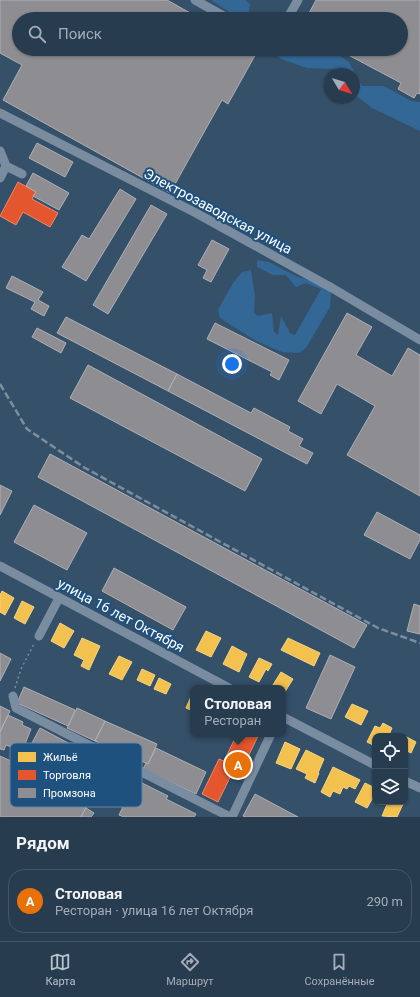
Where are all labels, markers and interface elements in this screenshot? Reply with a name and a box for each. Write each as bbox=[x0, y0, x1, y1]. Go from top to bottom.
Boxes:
search box bbox=[12, 12, 408, 56]
icon: search bbox=[26, 23, 48, 45]
text: Поиск bbox=[58, 25, 102, 43]
north arrow bbox=[324, 68, 360, 104]
street label: Электрозаводская улица bbox=[141, 165, 295, 257]
your location bbox=[222, 354, 242, 374]
street label: улица 16 лет Октября bbox=[55, 575, 187, 655]
popup bbox=[190, 685, 286, 737]
text: Столовая bbox=[204, 695, 272, 713]
text: Ресторан bbox=[204, 713, 261, 728]
map controls bbox=[372, 733, 408, 805]
button: locate bbox=[372, 733, 408, 769]
legend bbox=[10, 743, 142, 807]
pin: A bbox=[225, 750, 251, 780]
text: Жильё bbox=[43, 751, 78, 764]
text: Торговля bbox=[43, 769, 91, 782]
button: layers bbox=[372, 769, 408, 805]
text: Промзона bbox=[43, 787, 96, 800]
text: Рядом bbox=[16, 833, 70, 853]
text: Столовая bbox=[55, 885, 122, 903]
text: A bbox=[26, 894, 34, 909]
text: 290 m bbox=[366, 894, 403, 909]
text: Ресторан · улица 16 лет Октября bbox=[55, 903, 253, 918]
tab: Карта bbox=[45, 951, 75, 988]
tab: Маршрут bbox=[166, 951, 214, 988]
tab: Сохранённые bbox=[304, 951, 375, 988]

